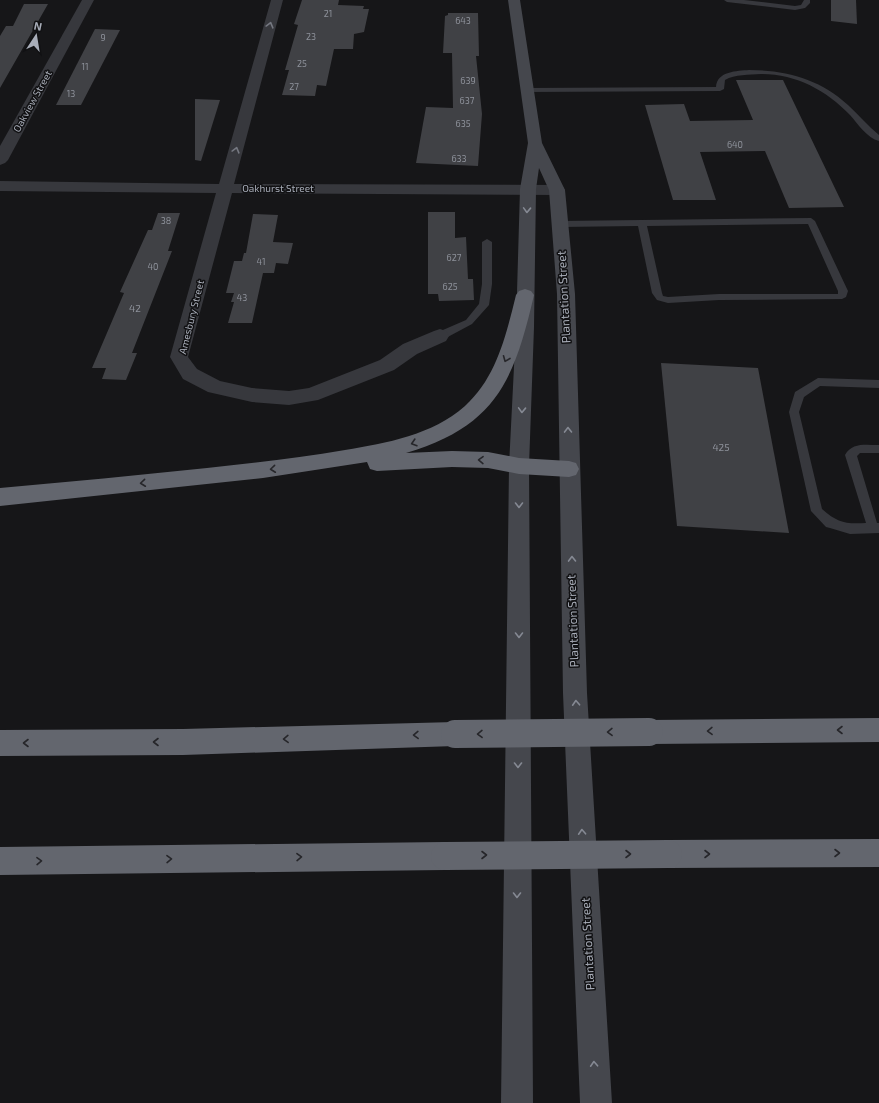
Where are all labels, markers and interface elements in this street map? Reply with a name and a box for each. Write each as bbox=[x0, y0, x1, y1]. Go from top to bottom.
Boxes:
house number: 21 bbox=[324, 8, 332, 19]
house number: 643 bbox=[455, 15, 471, 26]
north arrow bbox=[16, 16, 56, 56]
text: N bbox=[33, 19, 43, 33]
one-way arrow bbox=[265, 22, 274, 29]
house number: 23 bbox=[306, 31, 316, 42]
house number: 9 bbox=[100, 32, 106, 43]
house number: 25 bbox=[297, 58, 307, 69]
house number: 11 bbox=[81, 61, 89, 72]
street label: Oakview Street bbox=[10, 68, 54, 134]
house number: 639 bbox=[460, 75, 476, 86]
house number: 27 bbox=[289, 81, 299, 92]
house number: 13 bbox=[67, 88, 75, 99]
house number: 637 bbox=[460, 95, 475, 106]
house number: 635 bbox=[456, 118, 471, 129]
house number: 640 bbox=[727, 139, 743, 150]
one-way arrow bbox=[231, 147, 240, 154]
house number: 633 bbox=[451, 153, 467, 164]
street label: Oakhurst Street bbox=[242, 182, 314, 194]
one-way arrow bbox=[523, 207, 531, 213]
house number: 38 bbox=[161, 215, 171, 226]
street label: Plantation Street bbox=[554, 250, 572, 344]
house number: 627 bbox=[447, 252, 462, 263]
house number: 41 bbox=[256, 256, 266, 267]
house number: 40 bbox=[148, 261, 158, 272]
street label: Amesbury Street bbox=[176, 279, 206, 355]
house number: 625 bbox=[442, 281, 458, 292]
house number: 43 bbox=[237, 292, 247, 303]
house number: 42 bbox=[129, 302, 141, 314]
one-way arrow bbox=[502, 355, 510, 362]
one-way arrow bbox=[517, 407, 526, 413]
one-way arrow bbox=[564, 427, 573, 433]
one-way arrow bbox=[411, 438, 418, 447]
house number: 425 bbox=[712, 441, 730, 453]
one-way arrow bbox=[478, 456, 484, 464]
one-way arrow bbox=[270, 465, 276, 474]
one-way arrow bbox=[140, 479, 146, 488]
one-way arrow bbox=[515, 502, 523, 508]
one-way arrow bbox=[567, 556, 576, 562]
street label: Plantation Street bbox=[563, 574, 581, 668]
one-way arrow bbox=[514, 632, 523, 638]
one-way arrow bbox=[571, 700, 580, 706]
one-way arrow bbox=[837, 726, 843, 734]
one-way arrow bbox=[707, 727, 713, 735]
one-way arrow bbox=[607, 728, 613, 736]
one-way arrow bbox=[477, 730, 483, 738]
one-way arrow bbox=[413, 731, 419, 739]
one-way arrow bbox=[283, 735, 289, 743]
one-way arrow bbox=[153, 738, 159, 746]
one-way arrow bbox=[23, 739, 29, 747]
one-way arrow bbox=[514, 762, 522, 768]
one-way arrow bbox=[578, 829, 586, 835]
one-way arrow bbox=[834, 849, 840, 857]
one-way arrow bbox=[625, 850, 631, 859]
one-way arrow bbox=[704, 850, 710, 858]
one-way arrow bbox=[481, 851, 487, 859]
one-way arrow bbox=[296, 853, 302, 861]
one-way arrow bbox=[166, 855, 172, 863]
one-way arrow bbox=[36, 856, 42, 865]
one-way arrow bbox=[513, 892, 521, 898]
street label: Plantation Street bbox=[578, 897, 596, 991]
one-way arrow bbox=[589, 1061, 598, 1067]

